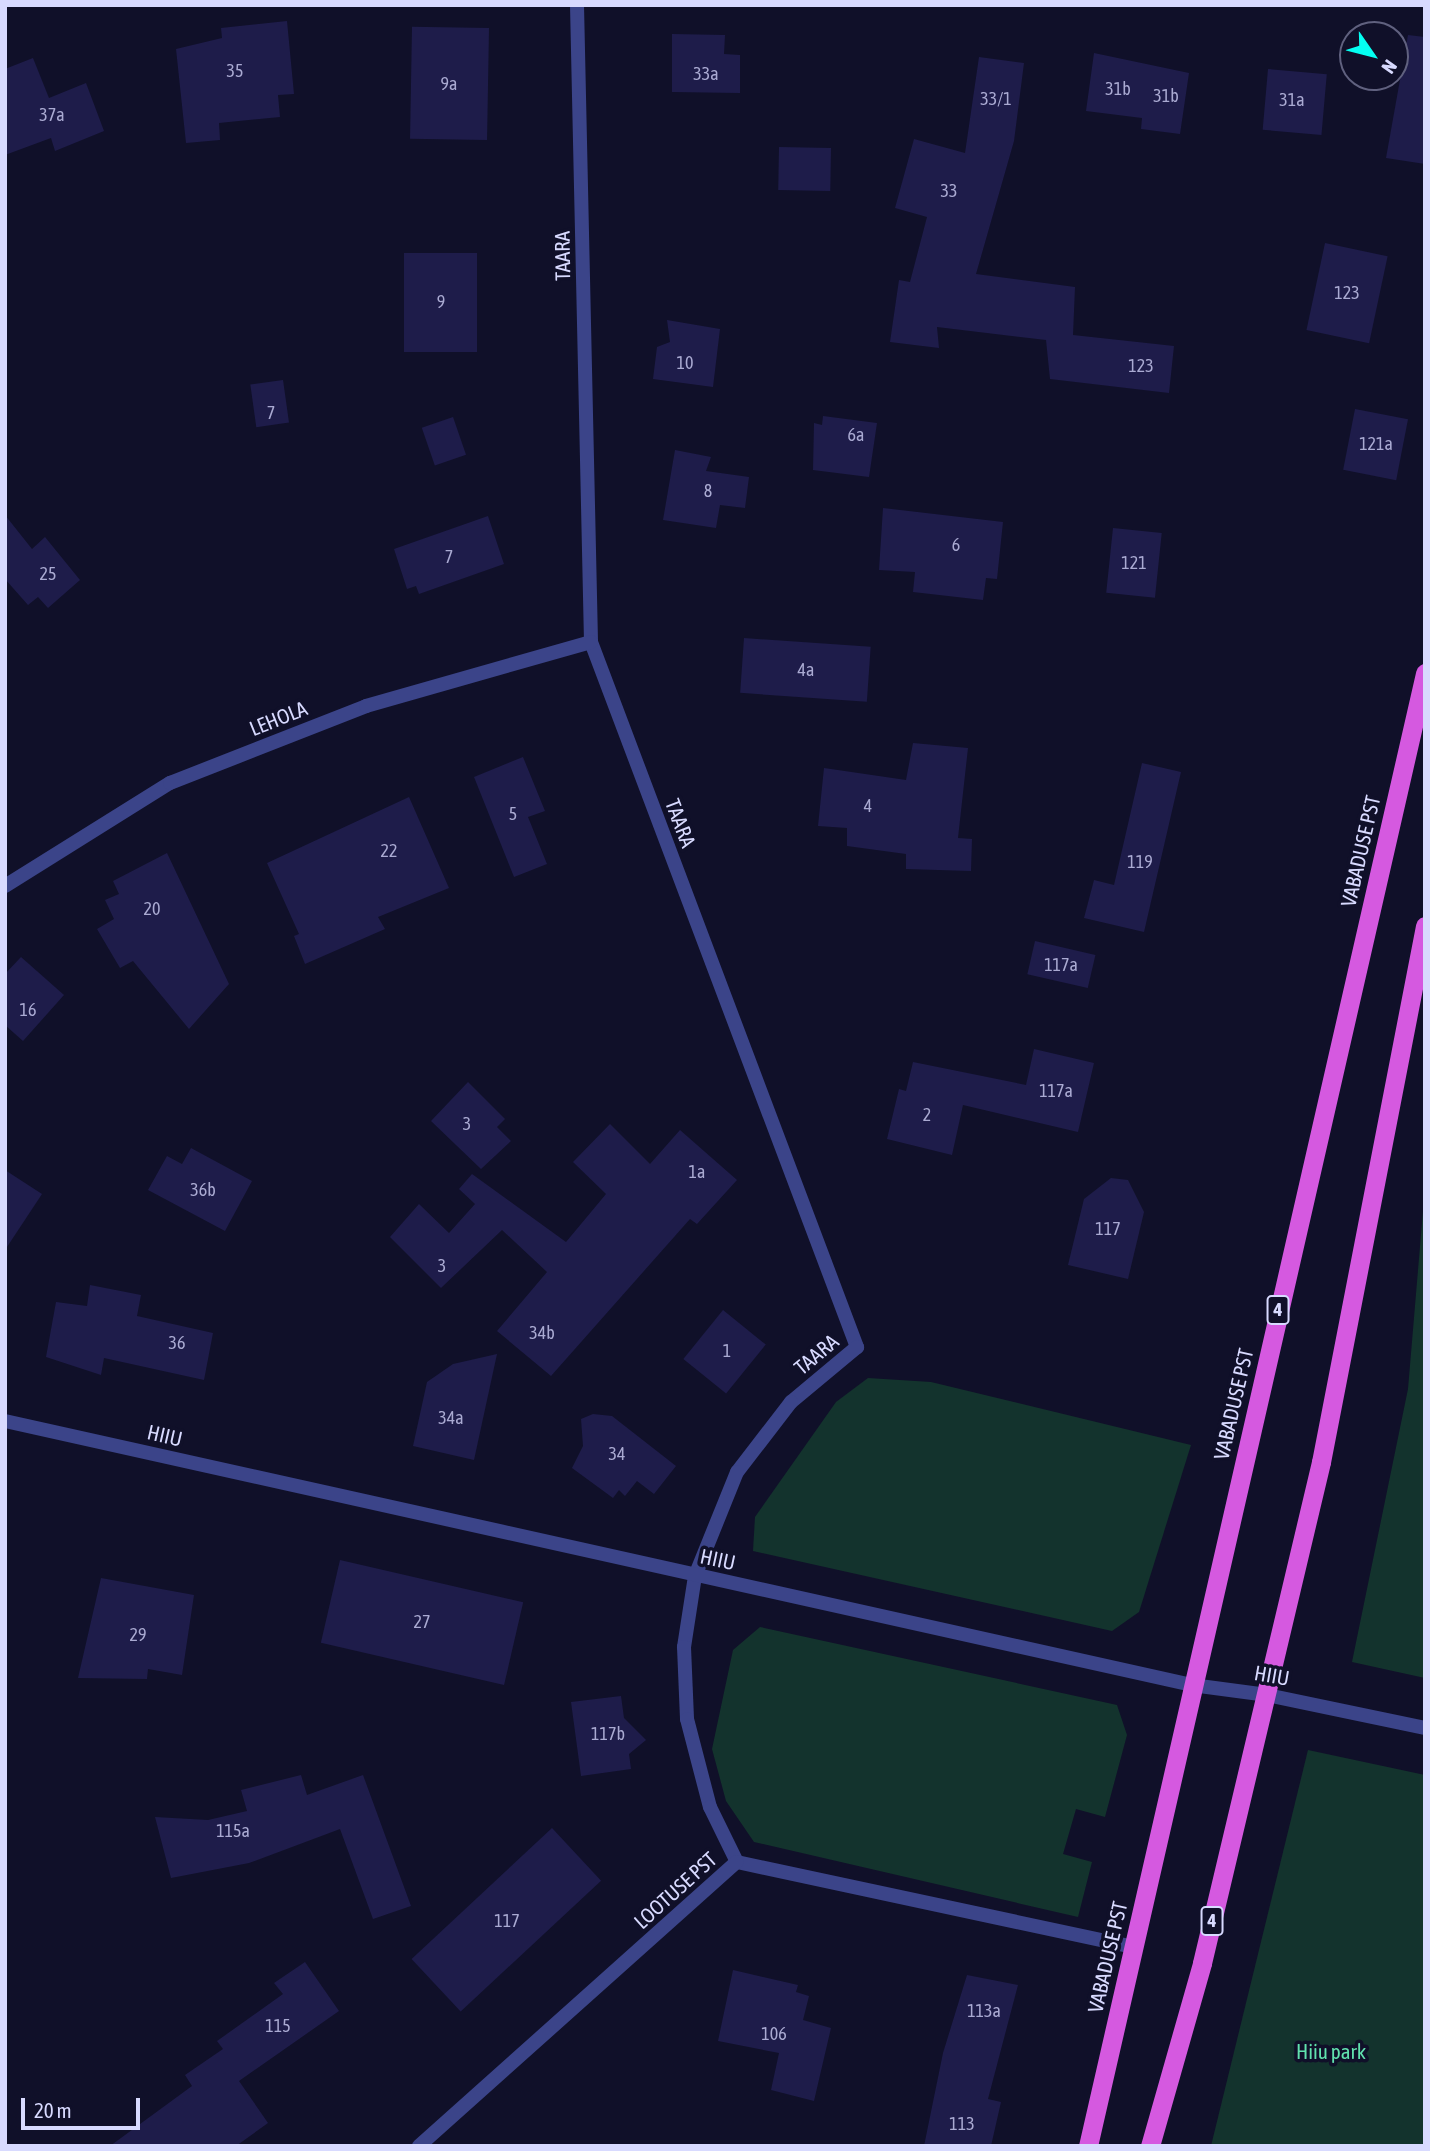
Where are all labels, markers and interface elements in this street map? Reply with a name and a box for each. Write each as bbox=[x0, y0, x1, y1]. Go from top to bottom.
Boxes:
north arrow bbox=[1339, 21, 1409, 91]
text: N bbox=[1377, 56, 1402, 78]
house number: 35 bbox=[227, 60, 243, 82]
house number: 33a bbox=[693, 63, 719, 85]
house number: 9a bbox=[441, 73, 457, 95]
house number: 31b bbox=[1105, 78, 1131, 100]
house number: 31b bbox=[1153, 85, 1179, 107]
house number: 33/1 bbox=[980, 88, 1012, 110]
house number: 31a bbox=[1279, 89, 1305, 111]
house number: 37a bbox=[39, 104, 65, 126]
house number: 33 bbox=[941, 180, 957, 202]
street label: TAARA bbox=[549, 231, 575, 281]
house number: 123 bbox=[1334, 282, 1360, 304]
house number: 9 bbox=[437, 291, 445, 313]
house number: 10 bbox=[677, 352, 693, 374]
house number: 123 bbox=[1128, 355, 1154, 377]
house number: 7 bbox=[267, 402, 275, 424]
house number: 6a bbox=[848, 424, 864, 446]
house number: 121a bbox=[1359, 433, 1393, 455]
house number: 8 bbox=[704, 480, 712, 502]
house number: 6 bbox=[952, 534, 960, 556]
house number: 7 bbox=[445, 546, 453, 568]
house number: 121 bbox=[1121, 552, 1147, 574]
house number: 25 bbox=[40, 563, 56, 585]
house number: 4a bbox=[798, 659, 814, 681]
street label: LEHOLA bbox=[245, 695, 311, 741]
street label: VABADUSE PST bbox=[1335, 793, 1385, 909]
street label: TAARA bbox=[660, 795, 702, 851]
house number: 4 bbox=[864, 795, 872, 817]
house number: 5 bbox=[509, 803, 517, 825]
house number: 22 bbox=[381, 840, 397, 862]
house number: 119 bbox=[1127, 851, 1153, 873]
house number: 20 bbox=[144, 898, 160, 920]
house number: 117a bbox=[1044, 954, 1078, 976]
house number: 16 bbox=[20, 999, 36, 1021]
house number: 117a bbox=[1039, 1080, 1073, 1102]
house number: 2 bbox=[923, 1104, 931, 1126]
house number: 3 bbox=[463, 1113, 471, 1135]
house number: 1a bbox=[689, 1161, 705, 1183]
house number: 36b bbox=[190, 1179, 216, 1201]
house number: 117 bbox=[1095, 1218, 1121, 1240]
house number: 3 bbox=[438, 1255, 446, 1277]
road number: 4 bbox=[1266, 1294, 1290, 1326]
house number: 34b bbox=[529, 1322, 555, 1344]
street label: TAARA bbox=[789, 1328, 843, 1380]
house number: 36 bbox=[169, 1332, 185, 1354]
house number: 1 bbox=[723, 1340, 731, 1362]
street label: VABADUSE PST bbox=[1208, 1346, 1258, 1462]
house number: 34a bbox=[438, 1407, 464, 1429]
street label: HIIU bbox=[145, 1419, 185, 1451]
house number: 34 bbox=[609, 1443, 625, 1465]
street label: HIIU bbox=[698, 1543, 738, 1575]
house number: 27 bbox=[414, 1611, 430, 1633]
house number: 29 bbox=[130, 1624, 146, 1646]
street label: HIIU bbox=[1252, 1660, 1292, 1690]
house number: 117b bbox=[591, 1723, 625, 1745]
house number: 115a bbox=[216, 1820, 250, 1842]
street label: LOOTUSE PST bbox=[629, 1846, 721, 1934]
street label: VABADUSE PST bbox=[1082, 1899, 1132, 2015]
road number: 4 bbox=[1200, 1906, 1224, 1937]
house number: 117 bbox=[494, 1910, 520, 1932]
house number: 113a bbox=[967, 2000, 1001, 2022]
house number: 115 bbox=[265, 2015, 291, 2037]
house number: 106 bbox=[761, 2023, 787, 2045]
park label: Hiiu park bbox=[1296, 2038, 1366, 2064]
scale bar bbox=[24, 2084, 144, 2128]
text: 20 m bbox=[34, 2098, 72, 2122]
house number: 113 bbox=[949, 2113, 975, 2135]

